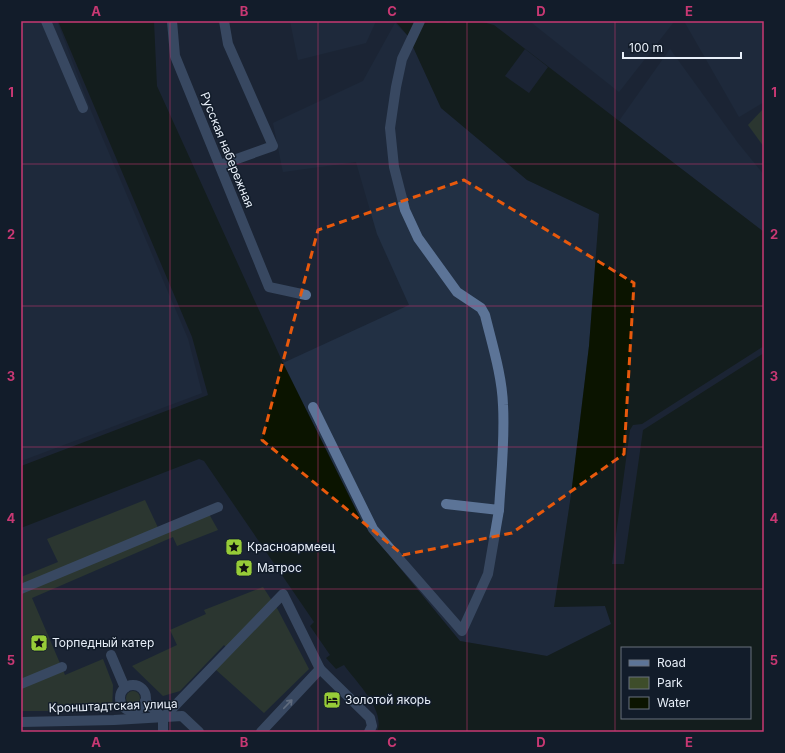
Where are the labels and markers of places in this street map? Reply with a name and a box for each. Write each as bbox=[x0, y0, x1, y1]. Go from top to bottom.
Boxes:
place icon: Красноармеец bbox=[224, 537, 244, 557]
place label: Красноармеец bbox=[247, 539, 335, 554]
place icon: Матрос bbox=[234, 558, 254, 578]
place label: Матрос bbox=[257, 560, 302, 575]
place icon: Торпедный катер bbox=[29, 633, 49, 653]
place label: Торпедный катер bbox=[52, 635, 154, 650]
hotel icon: Золотой якорь bbox=[322, 690, 342, 710]
place label: Золотой якорь bbox=[345, 692, 431, 707]

